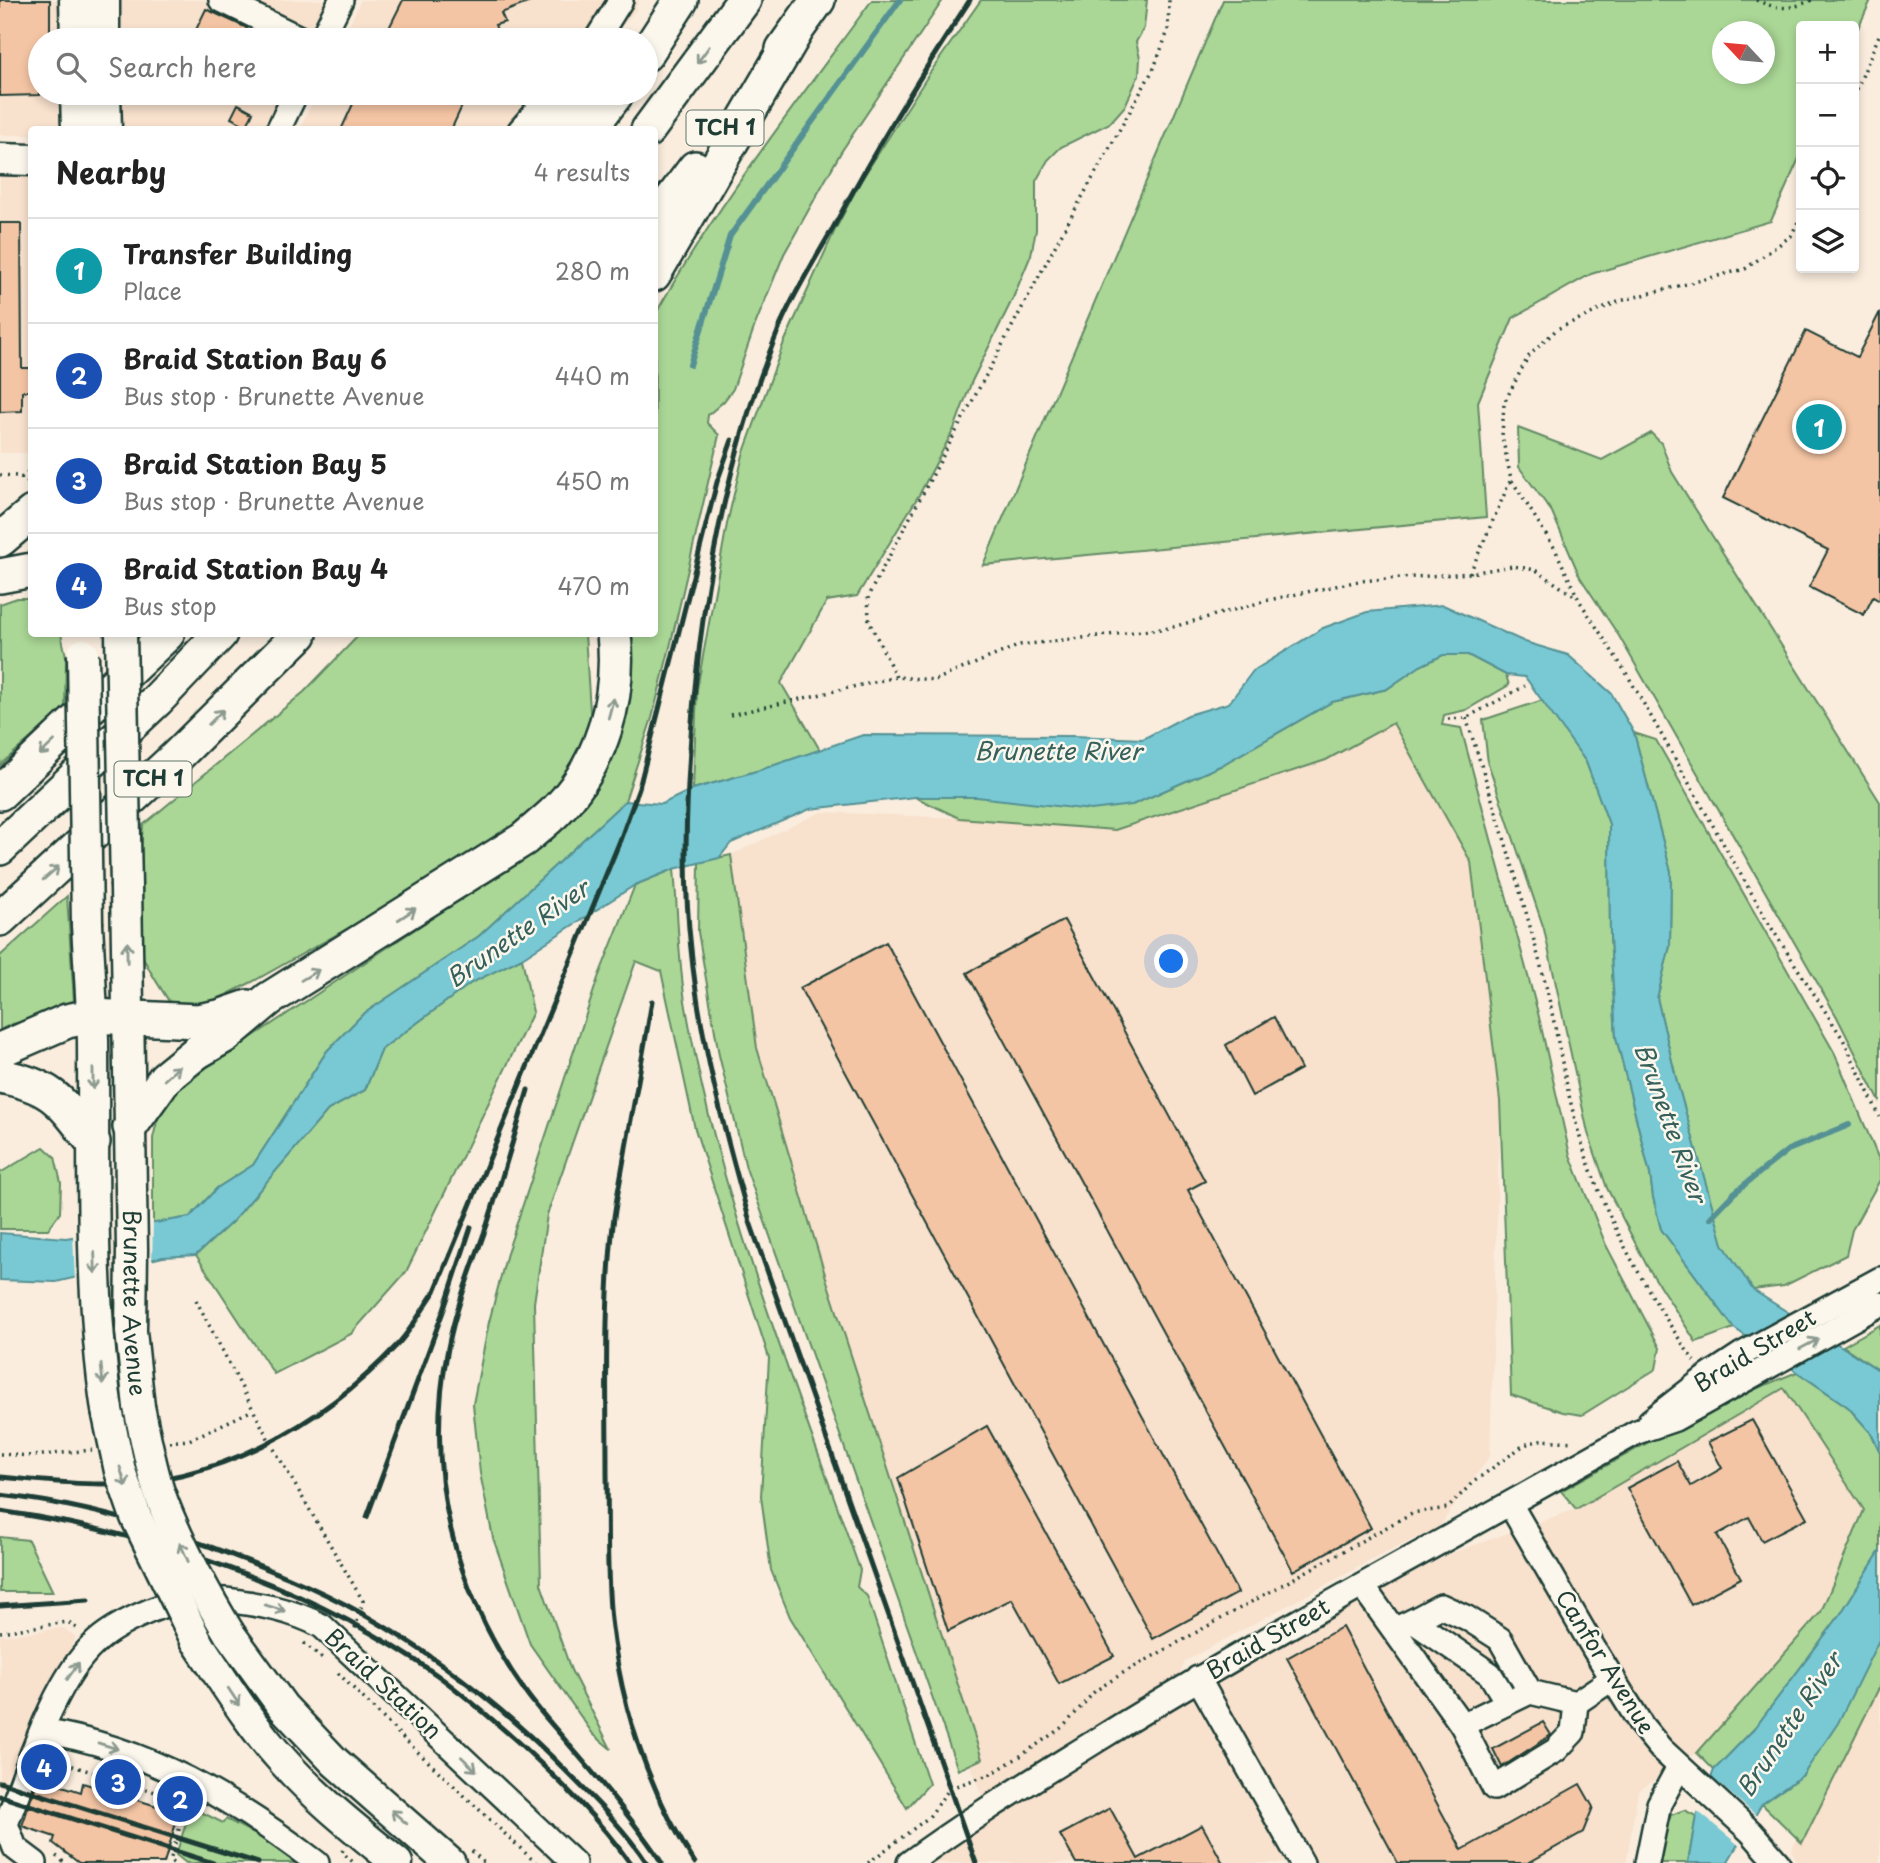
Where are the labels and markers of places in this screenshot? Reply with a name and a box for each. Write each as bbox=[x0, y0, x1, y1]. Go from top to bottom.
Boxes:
pin: 1 bbox=[1796, 401, 1842, 453]
pin: 4 bbox=[21, 1741, 67, 1793]
pin: 3 bbox=[95, 1756, 141, 1808]
pin: 2 bbox=[157, 1773, 203, 1825]

